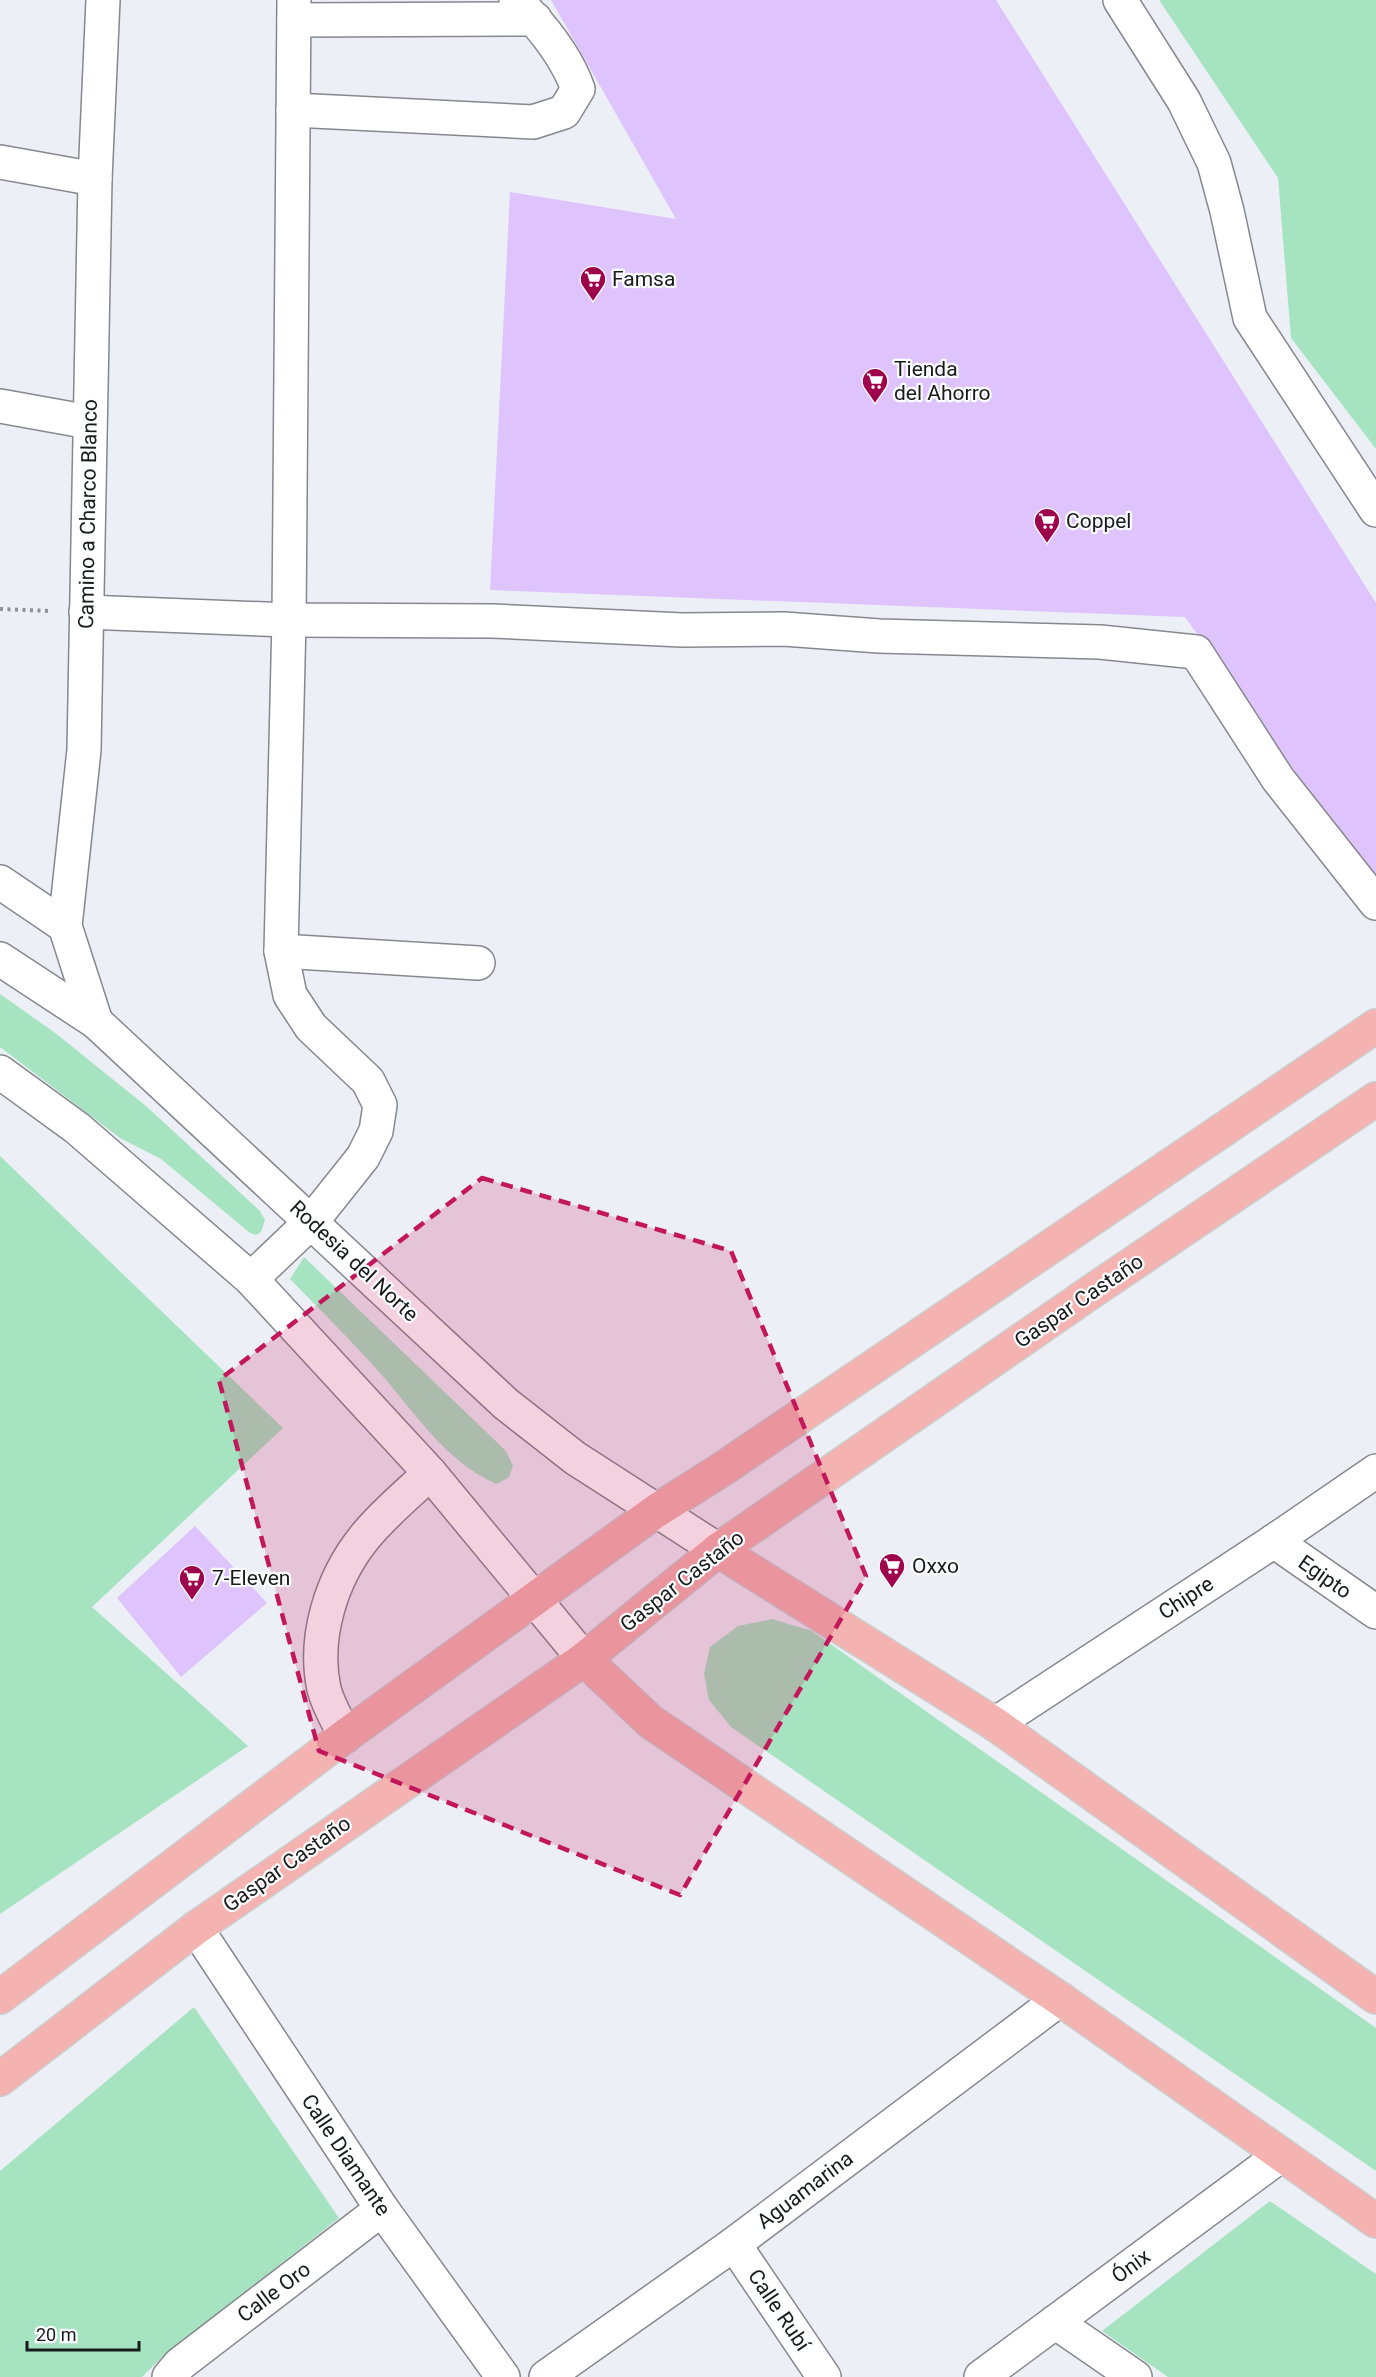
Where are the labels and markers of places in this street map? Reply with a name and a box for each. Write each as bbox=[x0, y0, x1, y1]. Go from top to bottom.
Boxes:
supermarket icon: Famsa bbox=[578, 264, 608, 302]
place label: Famsa bbox=[612, 267, 675, 291]
place label: Tienda del Ahorro bbox=[894, 357, 991, 405]
supermarket icon: Tienda del Ahorro bbox=[860, 366, 890, 404]
supermarket icon: Coppel bbox=[1032, 506, 1062, 544]
place label: Coppel bbox=[1066, 509, 1131, 533]
supermarket icon: Oxxo bbox=[877, 1551, 907, 1589]
place label: Oxxo bbox=[912, 1554, 959, 1578]
supermarket icon: 7-Eleven bbox=[177, 1563, 207, 1601]
place label: 7-Eleven bbox=[212, 1566, 290, 1590]

